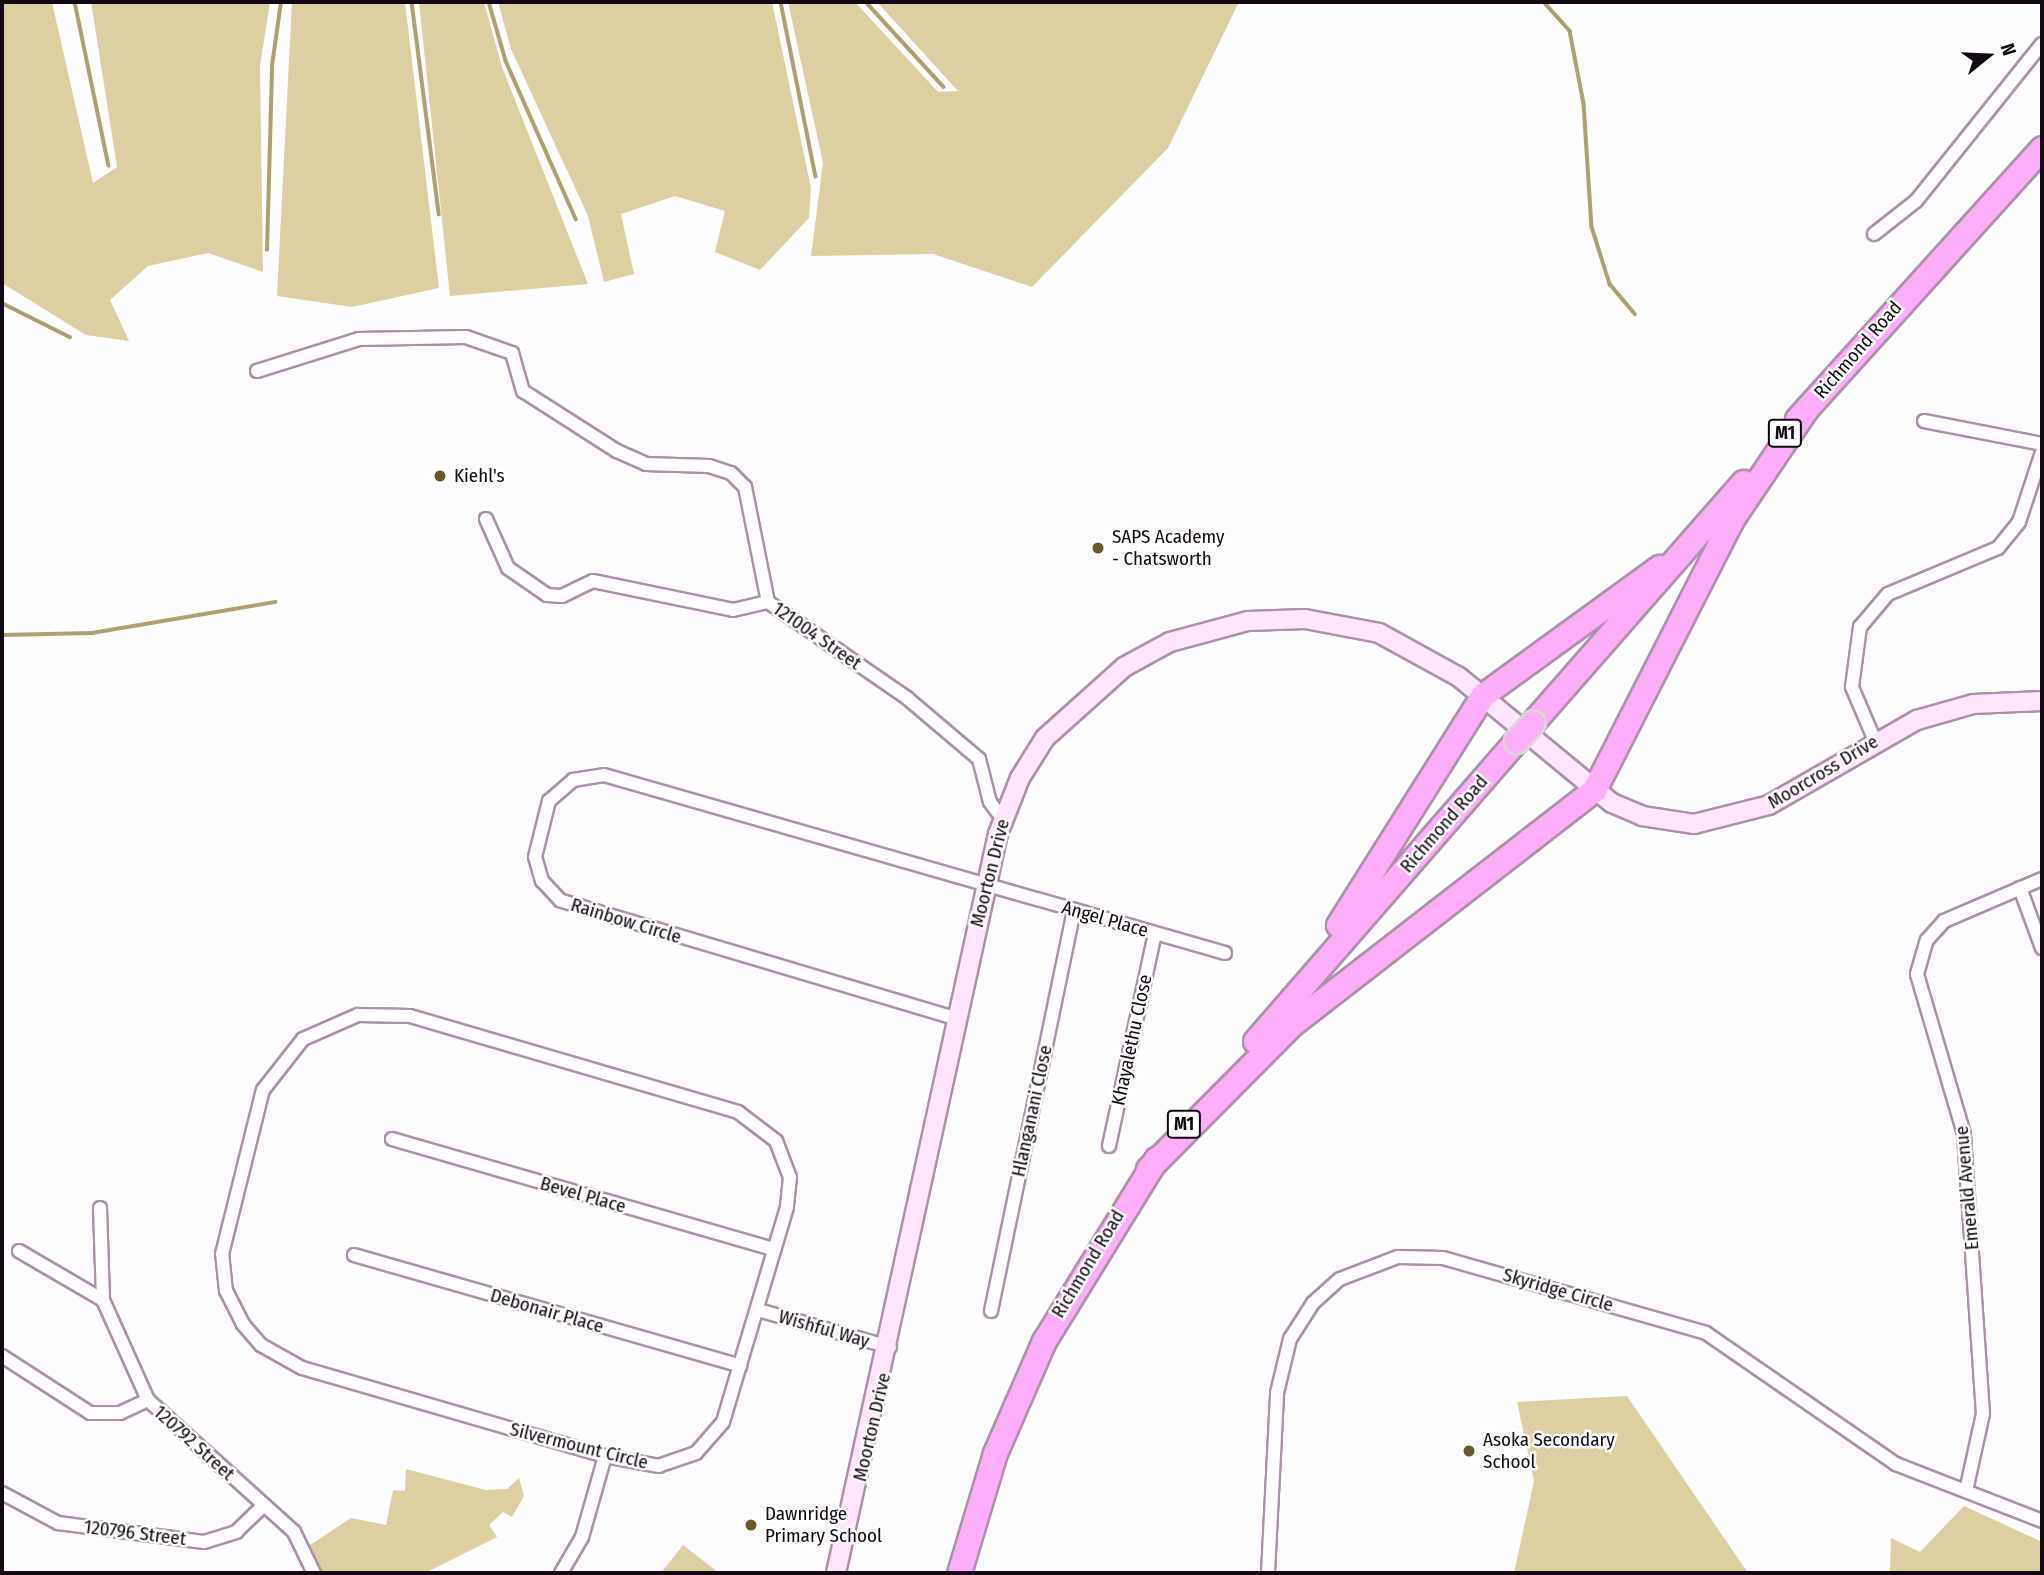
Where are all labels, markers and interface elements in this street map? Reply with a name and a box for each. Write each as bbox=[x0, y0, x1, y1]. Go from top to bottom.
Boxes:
north arrow bbox=[1953, 21, 2023, 91]
text: N bbox=[1996, 40, 2021, 58]
street label: Richmond Road bbox=[1809, 297, 1907, 403]
road number: M1 bbox=[1768, 418, 1802, 447]
place label: Kiehl's bbox=[454, 465, 505, 487]
marker: Kiehl's bbox=[432, 468, 448, 484]
place label: SAPS Academy - Chatsworth bbox=[1112, 526, 1225, 570]
marker: SAPS Academy - Chatsworth bbox=[1090, 540, 1106, 556]
street label: 121004 Street bbox=[768, 597, 866, 675]
street label: Moorcross Drive bbox=[1764, 730, 1882, 814]
street label: Richmond Road bbox=[1395, 771, 1493, 877]
street label: Moorton Drive bbox=[966, 817, 1014, 929]
street label: Rainbow Circle bbox=[568, 893, 684, 949]
street label: Angel Place bbox=[1059, 896, 1151, 942]
street label: Khayalethu Close bbox=[1107, 972, 1157, 1108]
street label: Hlanganani Close bbox=[1007, 1043, 1057, 1179]
road number: M1 bbox=[1166, 1110, 1202, 1139]
street label: Emerald Avenue bbox=[1950, 1125, 1984, 1251]
street label: Bevel Place bbox=[538, 1172, 628, 1218]
street label: Richmond Road bbox=[1047, 1206, 1129, 1322]
street label: Skyridge Circle bbox=[1500, 1263, 1616, 1317]
street label: Debonair Place bbox=[488, 1284, 606, 1338]
street label: Wishful Way bbox=[776, 1305, 872, 1353]
street label: Moorton Drive bbox=[848, 1370, 896, 1484]
street label: 120792 Street bbox=[149, 1401, 239, 1485]
street label: Silvermount Circle bbox=[508, 1418, 650, 1474]
place label: Asoka Secondary School bbox=[1483, 1429, 1615, 1473]
marker: Asoka Secondary School bbox=[1461, 1443, 1477, 1459]
place label: Dawnridge Primary School bbox=[765, 1503, 882, 1547]
street label: 120796 Street bbox=[83, 1515, 187, 1551]
marker: Dawnridge Primary School bbox=[743, 1517, 759, 1533]

